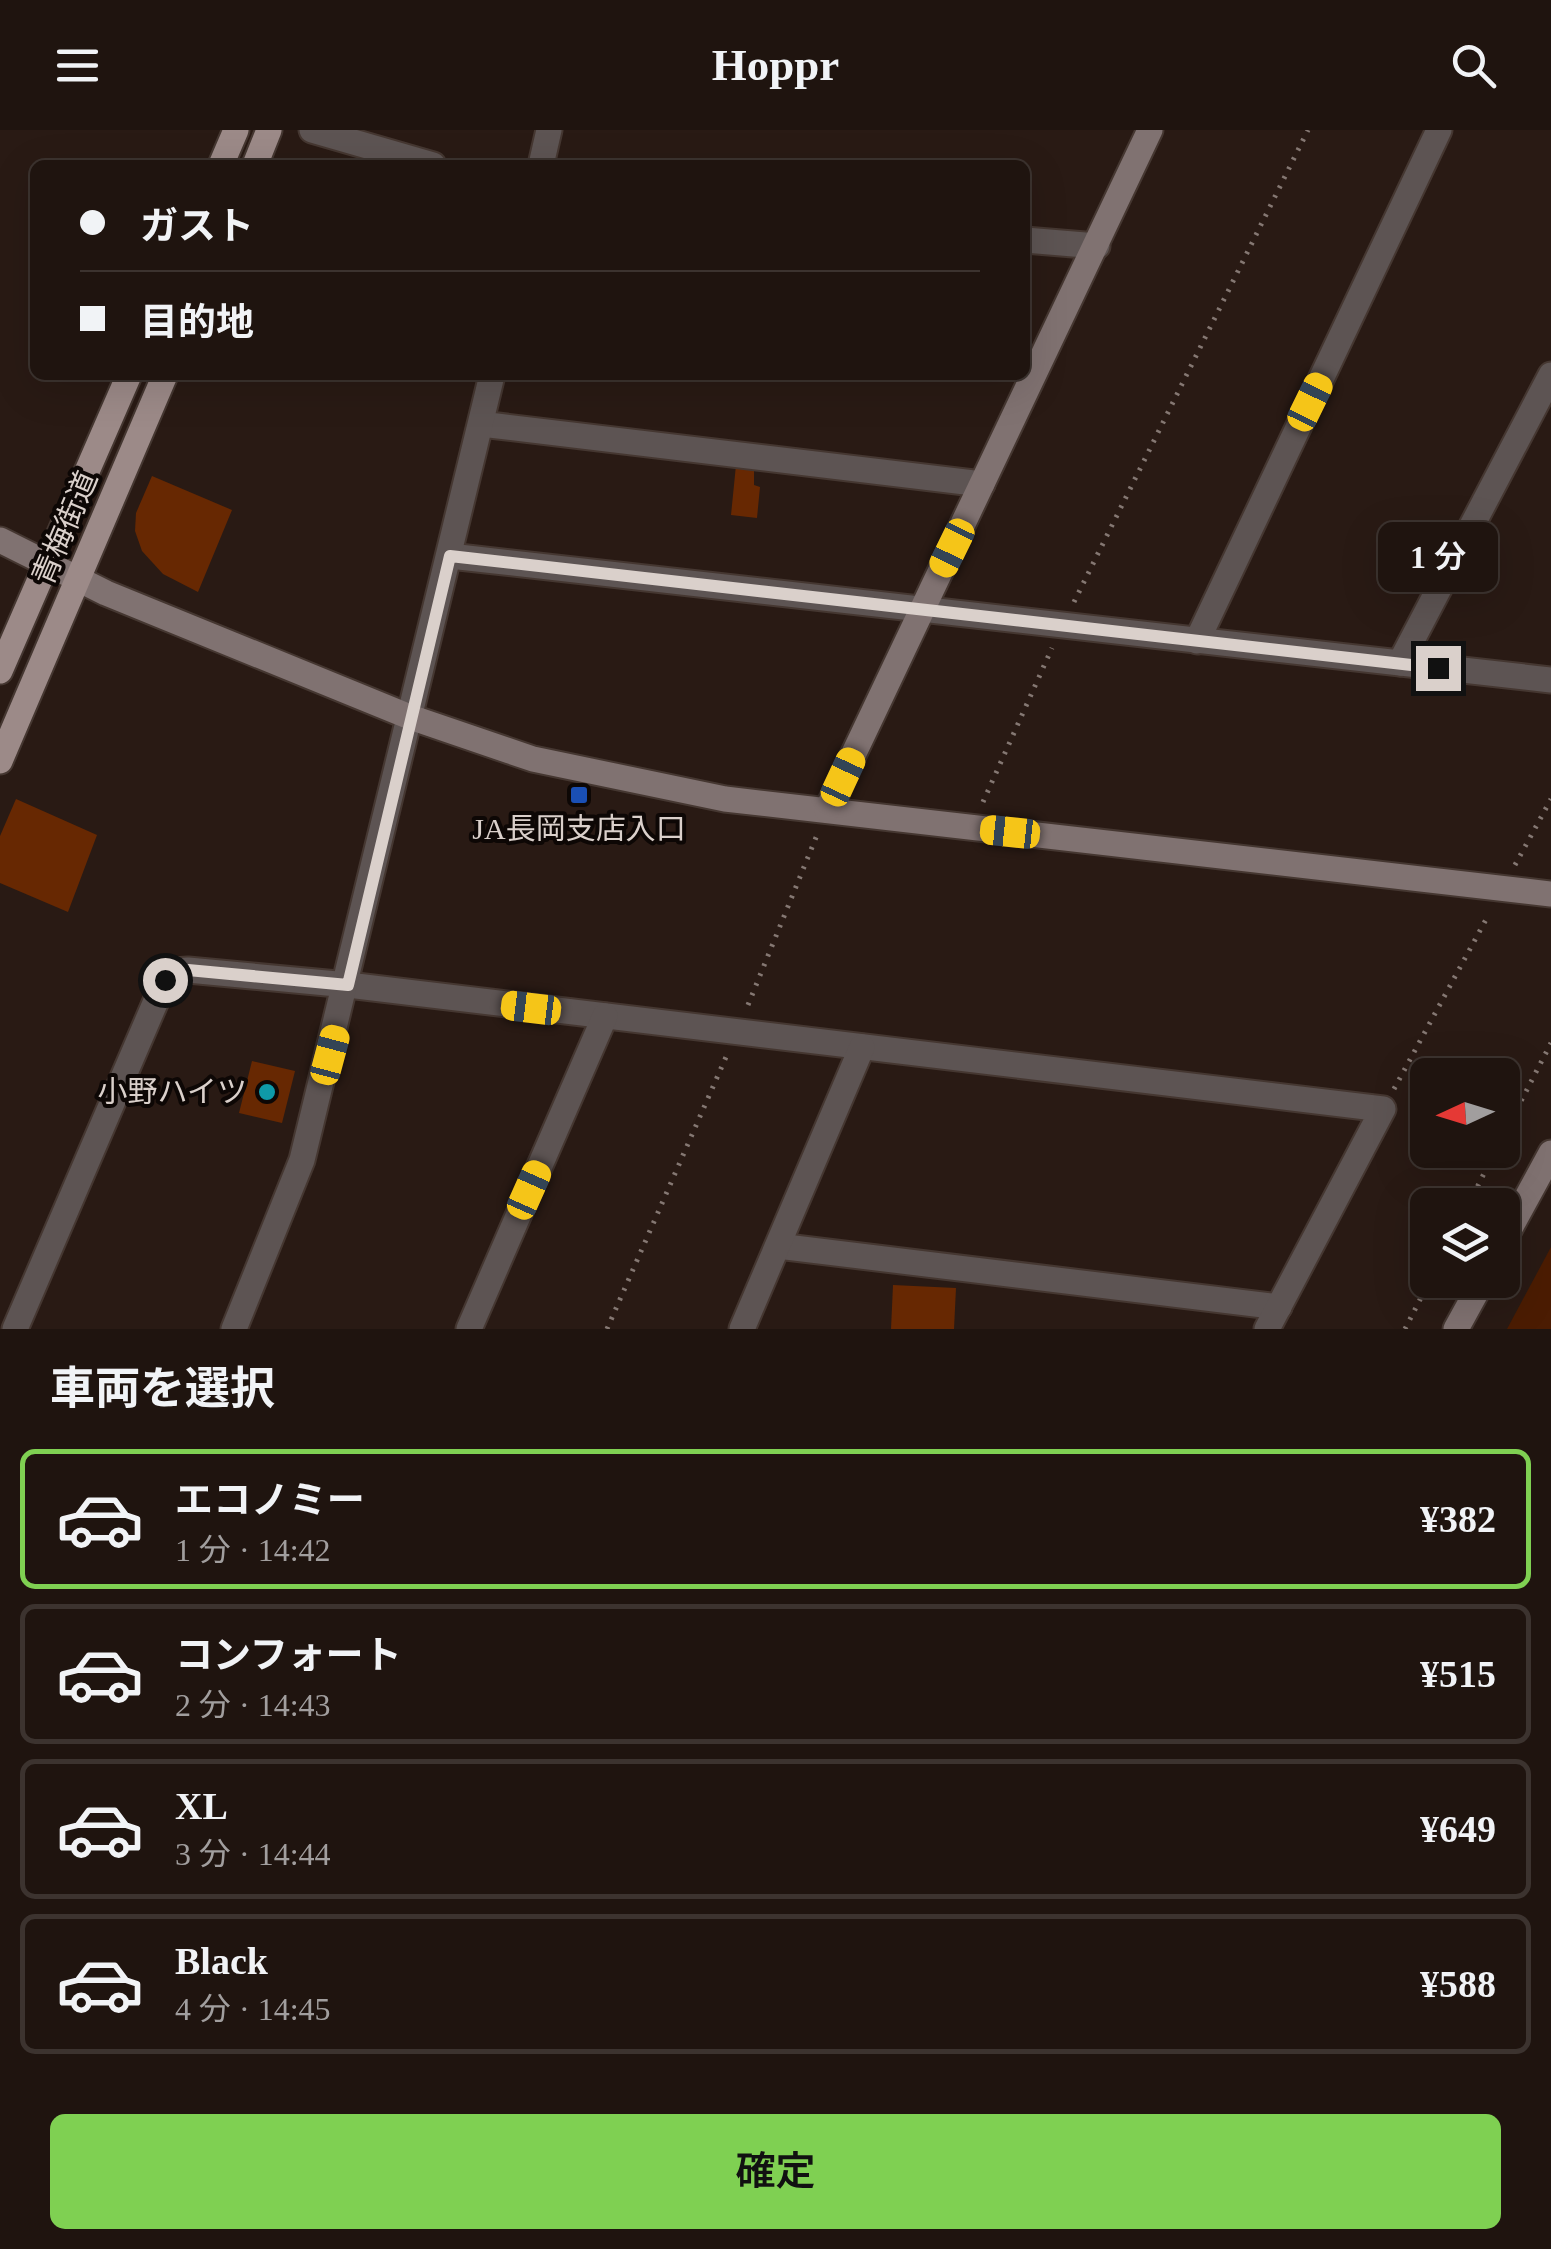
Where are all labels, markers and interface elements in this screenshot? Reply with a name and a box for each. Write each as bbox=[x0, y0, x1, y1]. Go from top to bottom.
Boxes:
icon: menu bbox=[50, 38, 105, 93]
icon: search bbox=[1446, 38, 1501, 93]
text: Hoppr bbox=[712, 40, 839, 90]
text: ガスト bbox=[140, 205, 254, 247]
text: 目的地 bbox=[140, 301, 254, 343]
car bbox=[1283, 368, 1337, 436]
street label: 青梅街道 bbox=[26, 466, 103, 589]
car bbox=[925, 514, 979, 582]
callout: 1 分 bbox=[1378, 523, 1498, 593]
text: 1 分 bbox=[1410, 539, 1466, 575]
route end bbox=[1416, 646, 1461, 691]
car bbox=[817, 743, 869, 811]
marker: JA長岡支店入口 bbox=[568, 784, 590, 806]
place label: JA長岡支店入口 bbox=[472, 812, 686, 845]
car bbox=[979, 814, 1041, 850]
route start bbox=[143, 958, 188, 1003]
car bbox=[499, 989, 563, 1027]
car bbox=[308, 1022, 352, 1088]
north arrow bbox=[1410, 1058, 1520, 1168]
map controls bbox=[1410, 1058, 1520, 1298]
place label: 小野ハイツ bbox=[98, 1075, 247, 1108]
marker: 小野ハイツ bbox=[256, 1081, 278, 1103]
car bbox=[503, 1156, 555, 1224]
button: layers bbox=[1410, 1188, 1520, 1298]
text: 車両を選択 bbox=[50, 1364, 275, 1414]
icon: car bbox=[55, 1474, 145, 1564]
text: エコノミー bbox=[175, 1479, 365, 1521]
text: ¥382 bbox=[1420, 1498, 1496, 1540]
text: 1 分 · 14:42 bbox=[175, 1532, 331, 1568]
icon: car bbox=[55, 1629, 145, 1719]
text: コンフォート bbox=[175, 1634, 402, 1676]
text: ¥515 bbox=[1420, 1653, 1496, 1695]
text: 2 分 · 14:43 bbox=[175, 1687, 331, 1723]
icon: car bbox=[55, 1784, 145, 1874]
text: XL bbox=[175, 1785, 228, 1827]
text: ¥649 bbox=[1420, 1808, 1496, 1850]
text: 3 分 · 14:44 bbox=[175, 1836, 331, 1872]
icon: car bbox=[55, 1939, 145, 2029]
text: Black bbox=[175, 1940, 268, 1982]
text: ¥588 bbox=[1420, 1963, 1496, 2005]
text: 4 分 · 14:45 bbox=[175, 1991, 331, 2027]
button: 確定 bbox=[50, 2114, 1501, 2229]

